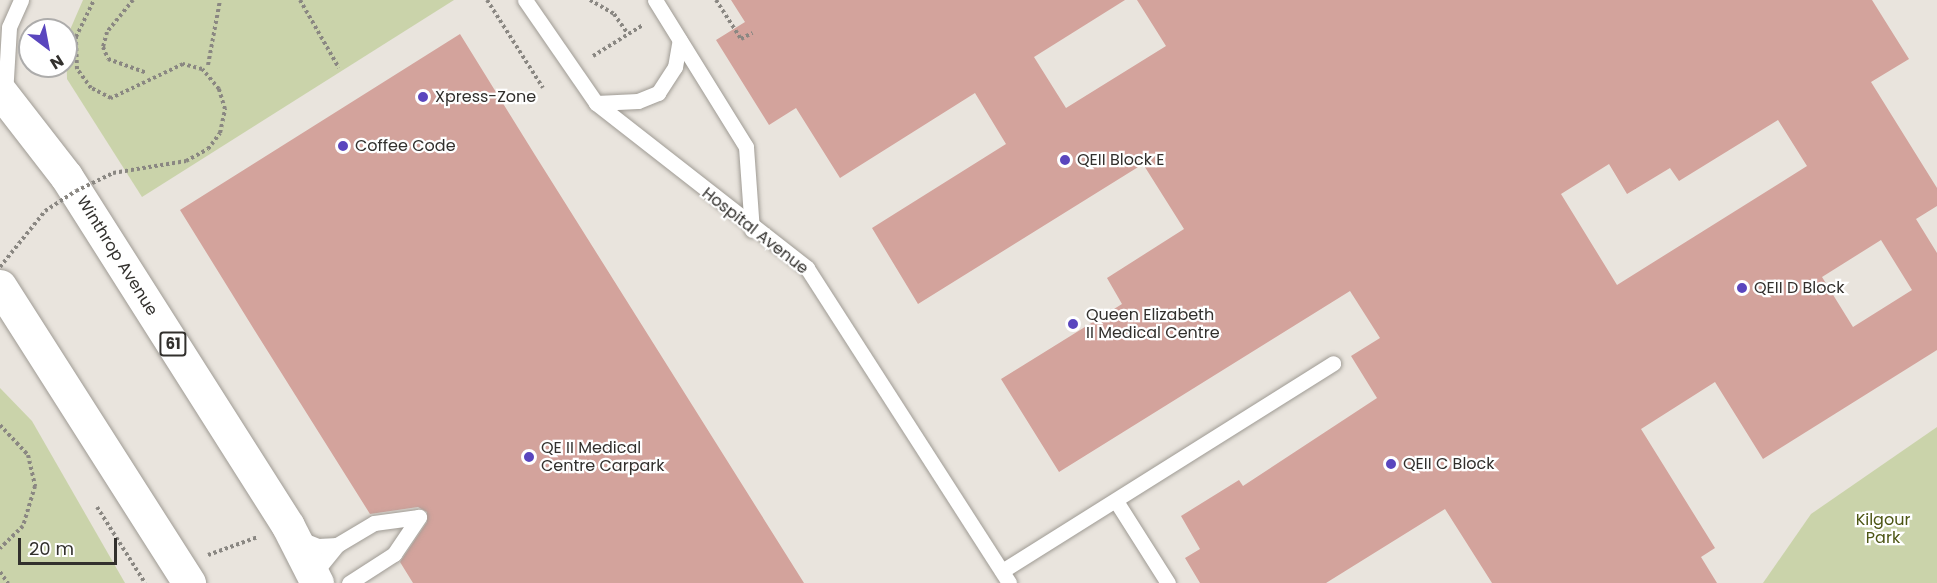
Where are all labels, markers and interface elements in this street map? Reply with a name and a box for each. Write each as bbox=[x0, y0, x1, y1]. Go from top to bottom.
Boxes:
north arrow bbox=[18, 18, 78, 78]
text: N bbox=[46, 49, 68, 75]
place label: Xpress-Zone bbox=[435, 87, 536, 107]
marker: Xpress-Zone bbox=[416, 90, 430, 104]
place label: Coffee Code bbox=[355, 136, 456, 156]
marker: Coffee Code bbox=[336, 139, 350, 153]
place label: QEII Block E bbox=[1077, 150, 1164, 170]
marker: QEII Block E bbox=[1058, 153, 1072, 167]
street label: Hospital Avenue bbox=[698, 184, 812, 278]
street label: Winthrop Avenue bbox=[72, 193, 162, 319]
place label: QEII D Block bbox=[1754, 278, 1844, 298]
marker: QEII D Block bbox=[1735, 281, 1749, 295]
place label: Queen Elizabeth II Medical Centre bbox=[1086, 305, 1220, 343]
marker: Queen Elizabeth II Medical Centre bbox=[1064, 315, 1082, 333]
road number: 61 bbox=[158, 332, 188, 356]
place label: QE II Medical Centre Carpark bbox=[541, 438, 664, 476]
marker: QE II Medical Centre Carpark bbox=[522, 450, 536, 464]
place label: QEII C Block bbox=[1403, 454, 1495, 474]
marker: QEII C Block bbox=[1384, 457, 1398, 471]
park label: Kilgour Park bbox=[1856, 510, 1910, 548]
scale bar bbox=[21, 526, 120, 564]
text: 20 m bbox=[29, 536, 74, 561]

